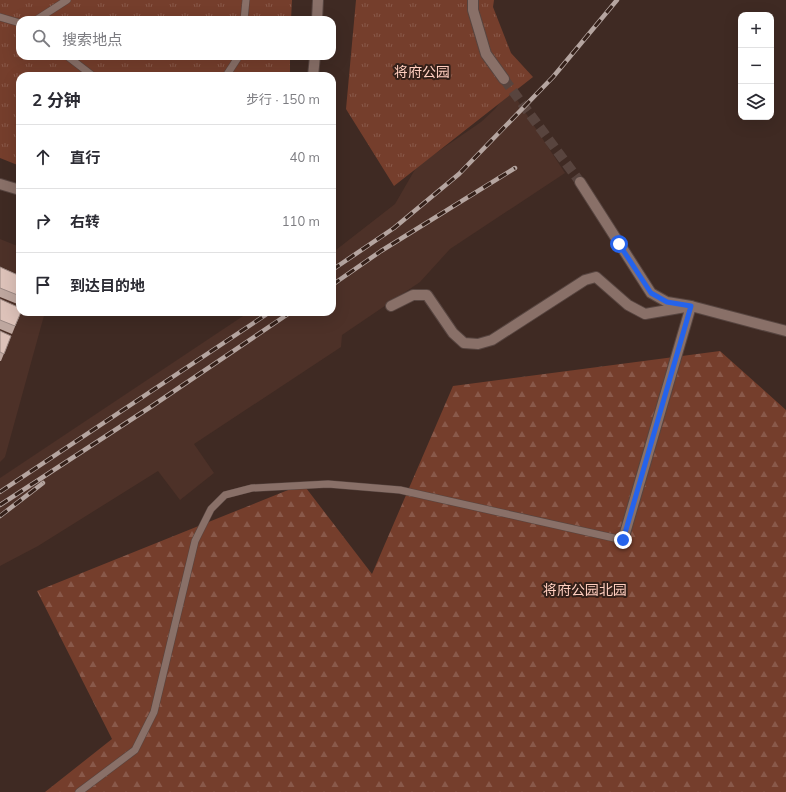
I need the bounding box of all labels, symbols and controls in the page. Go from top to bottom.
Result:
map controls [738,12,774,120]
button: + [738,12,774,48]
search box [16,16,336,60]
icon: search [30,27,52,49]
text: 搜索地点 [62,30,122,49]
button: − [738,48,774,84]
park label: 将府公园 [394,63,450,81]
button: layers [738,84,774,120]
text: 2 分钟 [32,89,81,110]
text: 步行 · 150 m [246,91,320,107]
icon: ahead [32,146,54,168]
text: 直行 [70,148,100,167]
text: 40 m [290,149,320,165]
icon: right [32,210,54,232]
text: 右转 [70,212,100,231]
text: 110 m [282,213,320,229]
route start [610,235,628,253]
icon: arrive [32,274,54,296]
text: 到达目的地 [70,276,145,295]
route end [614,531,632,549]
park label: 将府公园北园 [543,581,627,599]

